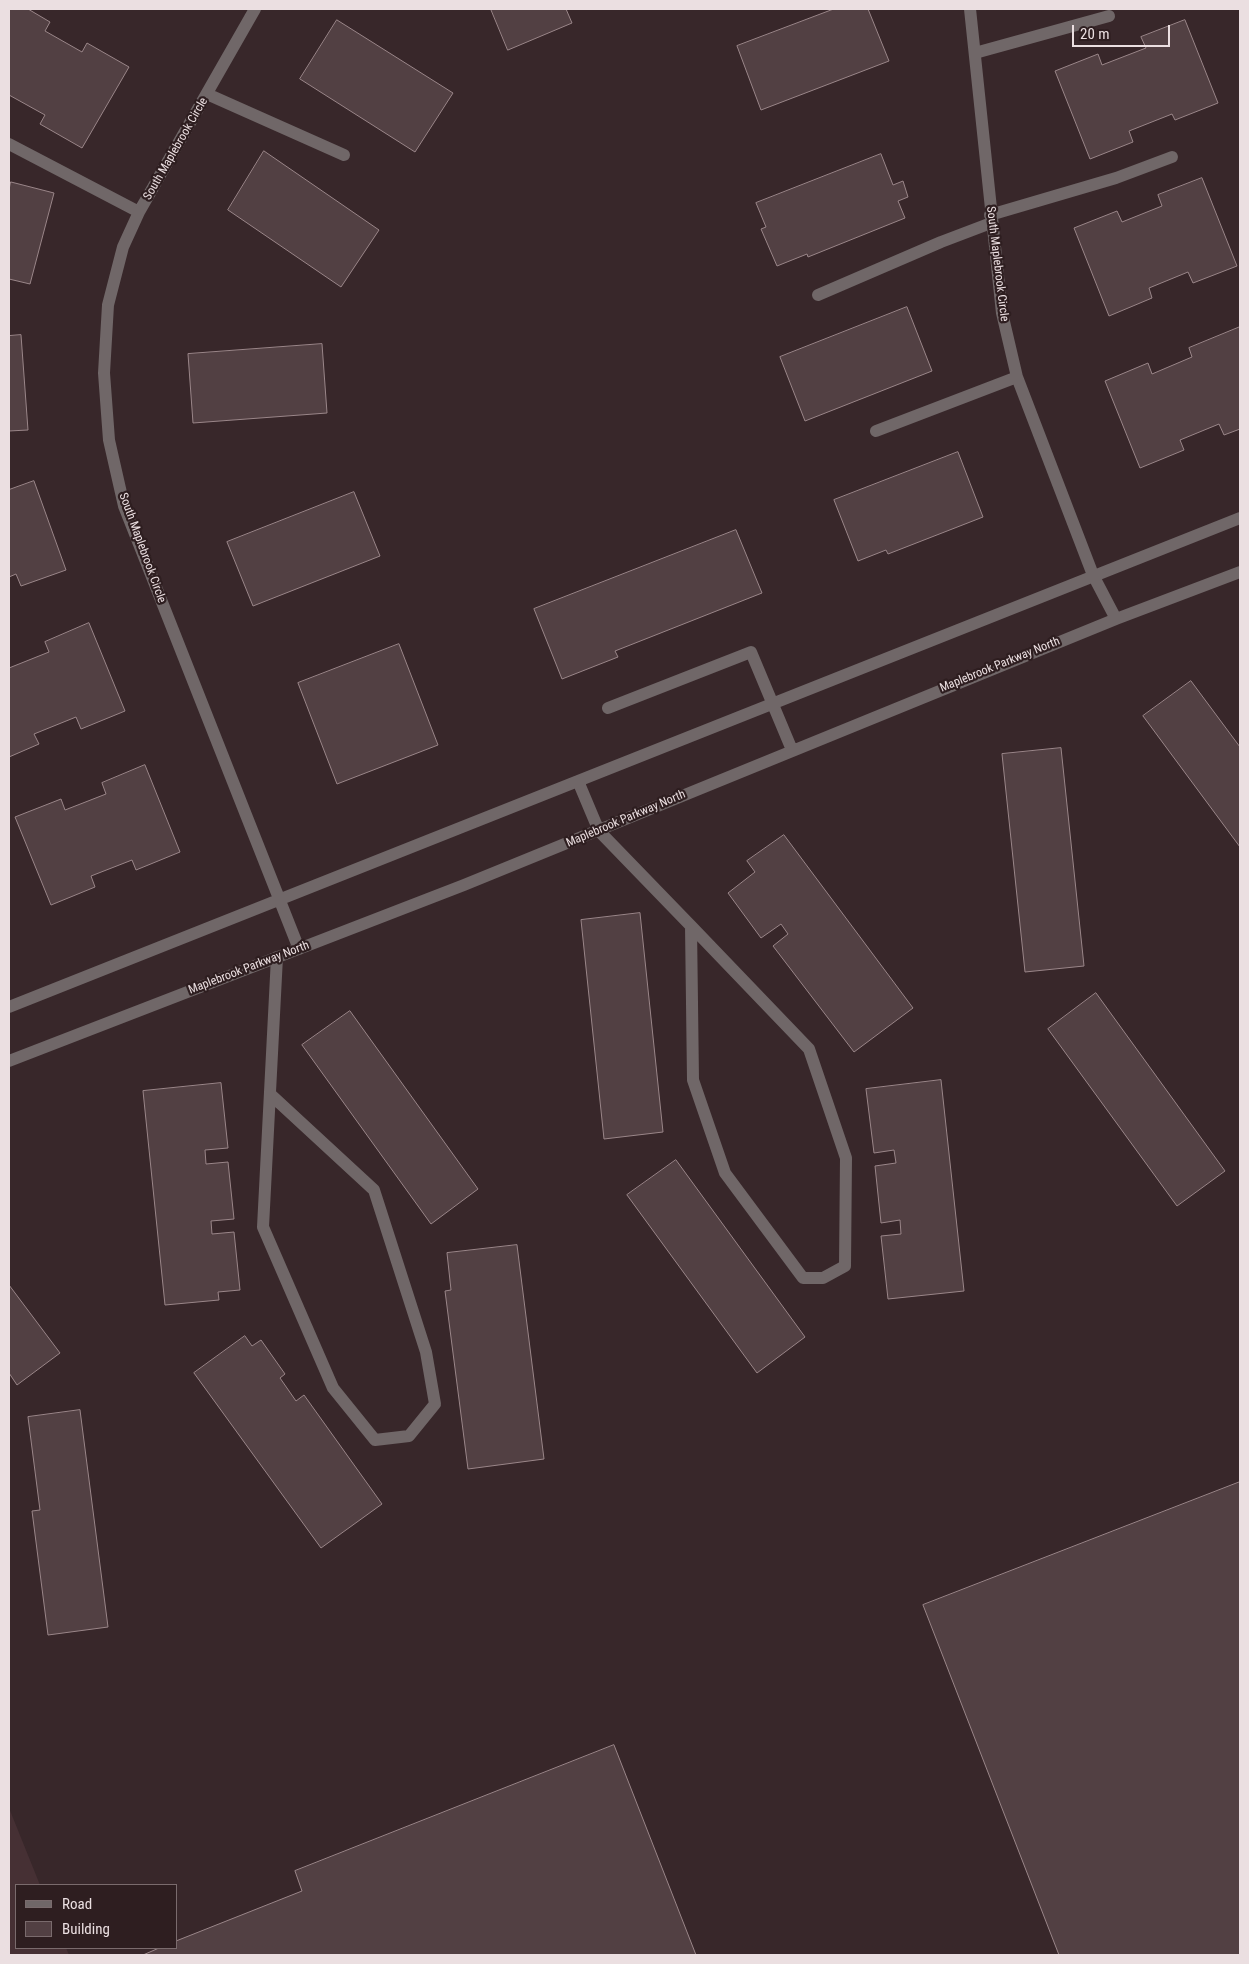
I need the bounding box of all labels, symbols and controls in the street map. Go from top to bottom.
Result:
scale bar [1074,15,1172,47]
text: 20 m [1080,25,1110,43]
street label: South Maplebrook Circle [141,95,211,203]
street label: South Maplebrook Circle [983,206,1011,322]
street label: South Maplebrook Circle [115,491,169,605]
street label: Maplebrook Parkway North [938,634,1062,696]
street label: Maplebrook Parkway North [564,787,688,851]
street label: Maplebrook Parkway North [187,938,311,998]
legend [15,1884,178,1949]
text: Road [62,1895,92,1913]
text: Building [62,1920,110,1938]

